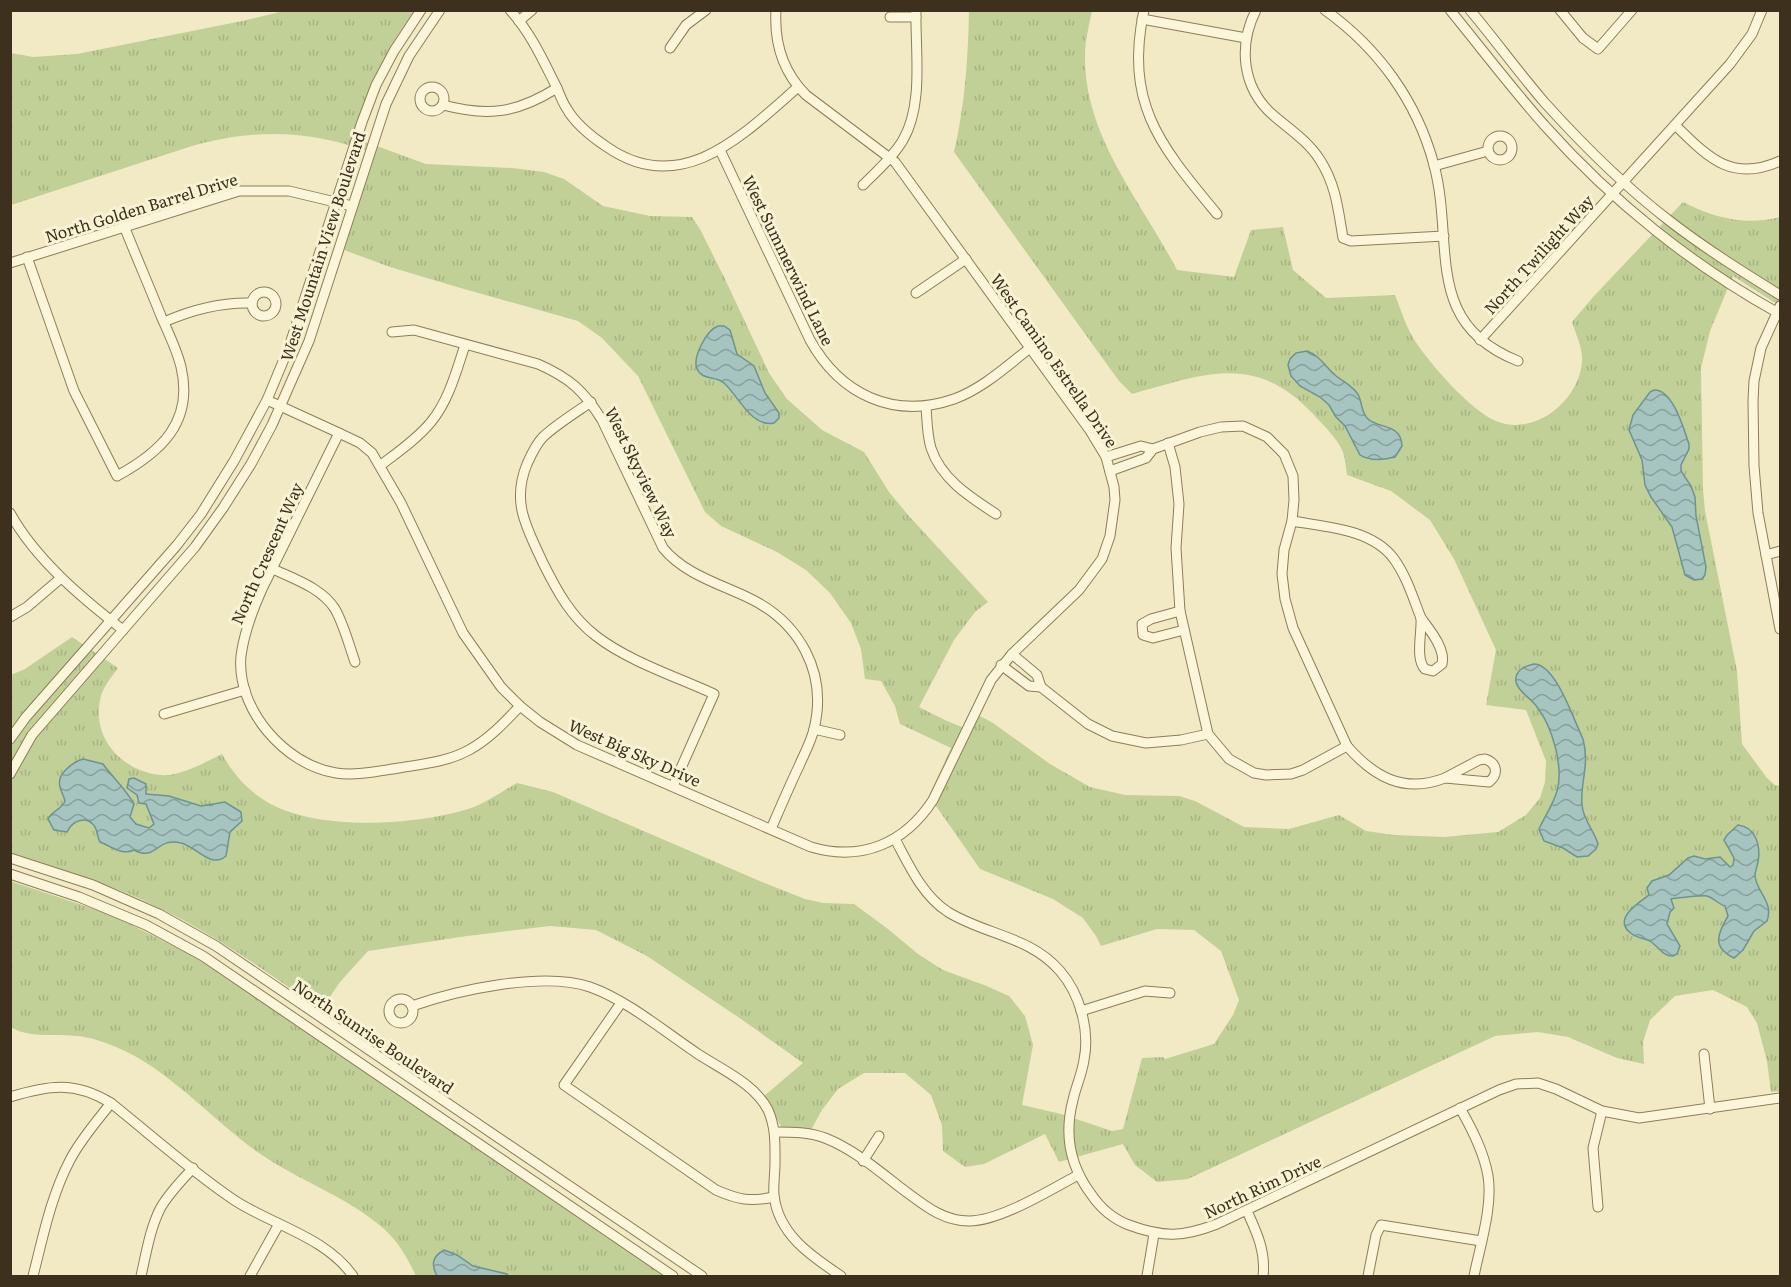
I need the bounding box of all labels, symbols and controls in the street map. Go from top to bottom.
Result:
street label: West Mountain View Boulevard [273,128,371,364]
street label: North Golden Barrel Drive [42,166,240,248]
street label: West Summerwind Lane [737,171,841,349]
street label: North Twilight Way [1478,188,1599,319]
street label: West Camino Estrella Drive [986,268,1124,452]
street label: West Skyview Way [600,402,685,542]
street label: North Crescent Way [224,477,308,628]
street label: West Big Sky Drive [565,712,705,792]
street label: North Sunrise Boulevard [289,973,459,1099]
street label: North Rim Drive [1199,1148,1325,1224]

